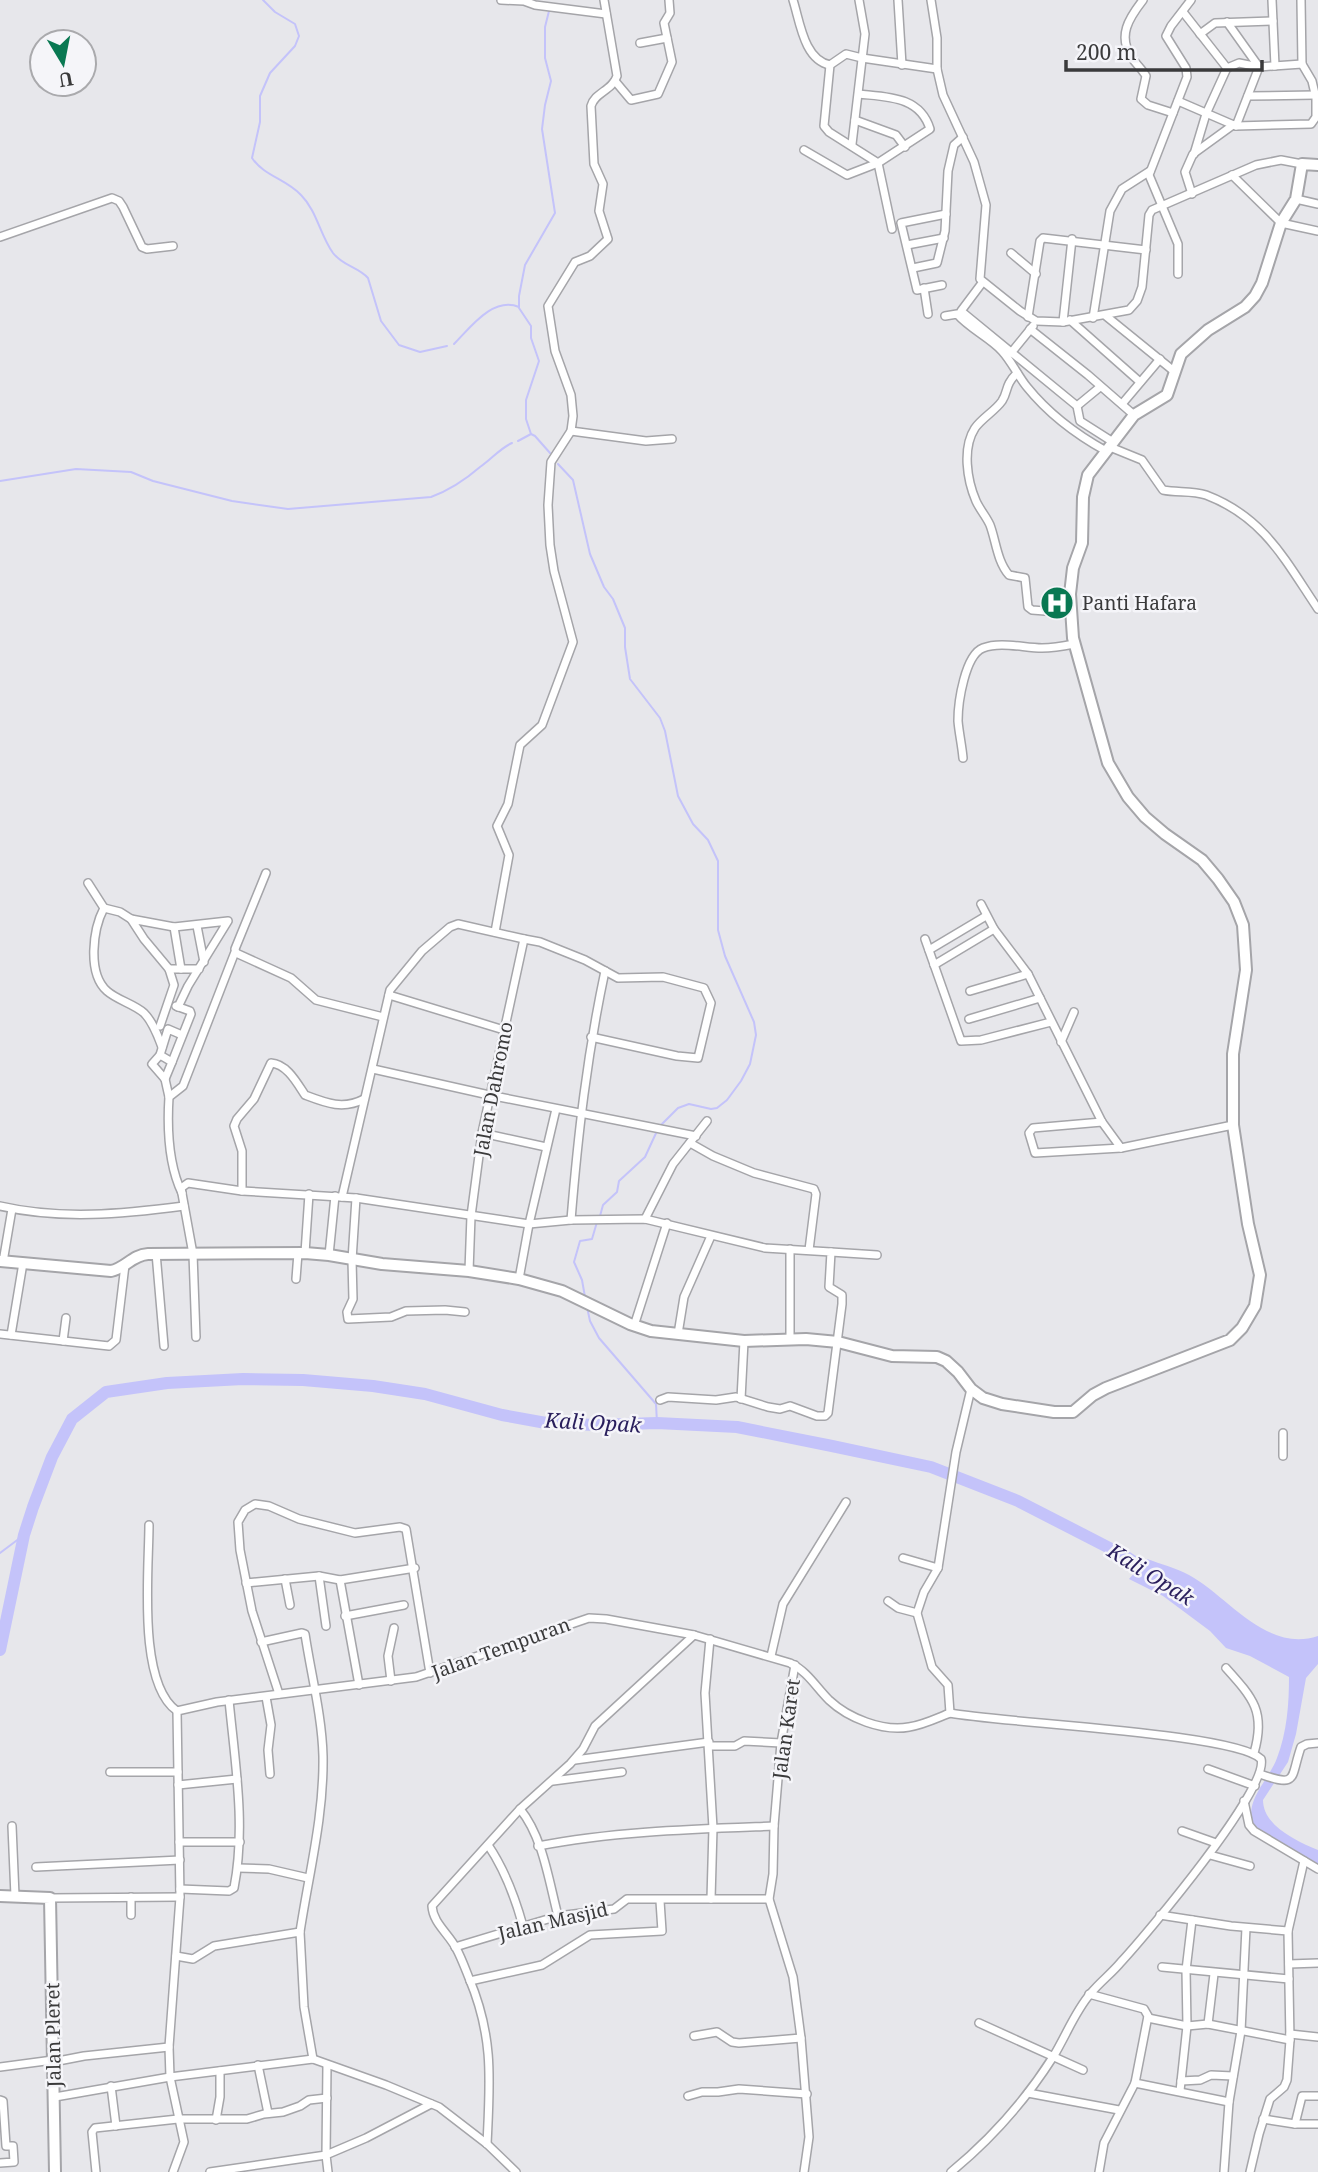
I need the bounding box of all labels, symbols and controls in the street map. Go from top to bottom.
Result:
north arrow [28,28,98,98]
scale bar [1066,28,1262,72]
text: 200 m [1076,38,1137,66]
text: U [57,66,75,94]
hospital icon: Panti Hafara [1038,584,1076,622]
place label: Panti Hafara [1082,590,1197,616]
street label: Jalan Dahromo [467,1019,519,1160]
water label: Kali Opak [543,1405,643,1439]
water label: Kali Opak [1102,1536,1200,1612]
street label: Jalan Tempuran [427,1611,574,1685]
street label: Jalan Karet [766,1677,806,1782]
street label: Jalan Masjid [495,1896,611,1946]
street label: Jalan Pleret [39,1982,67,2089]

